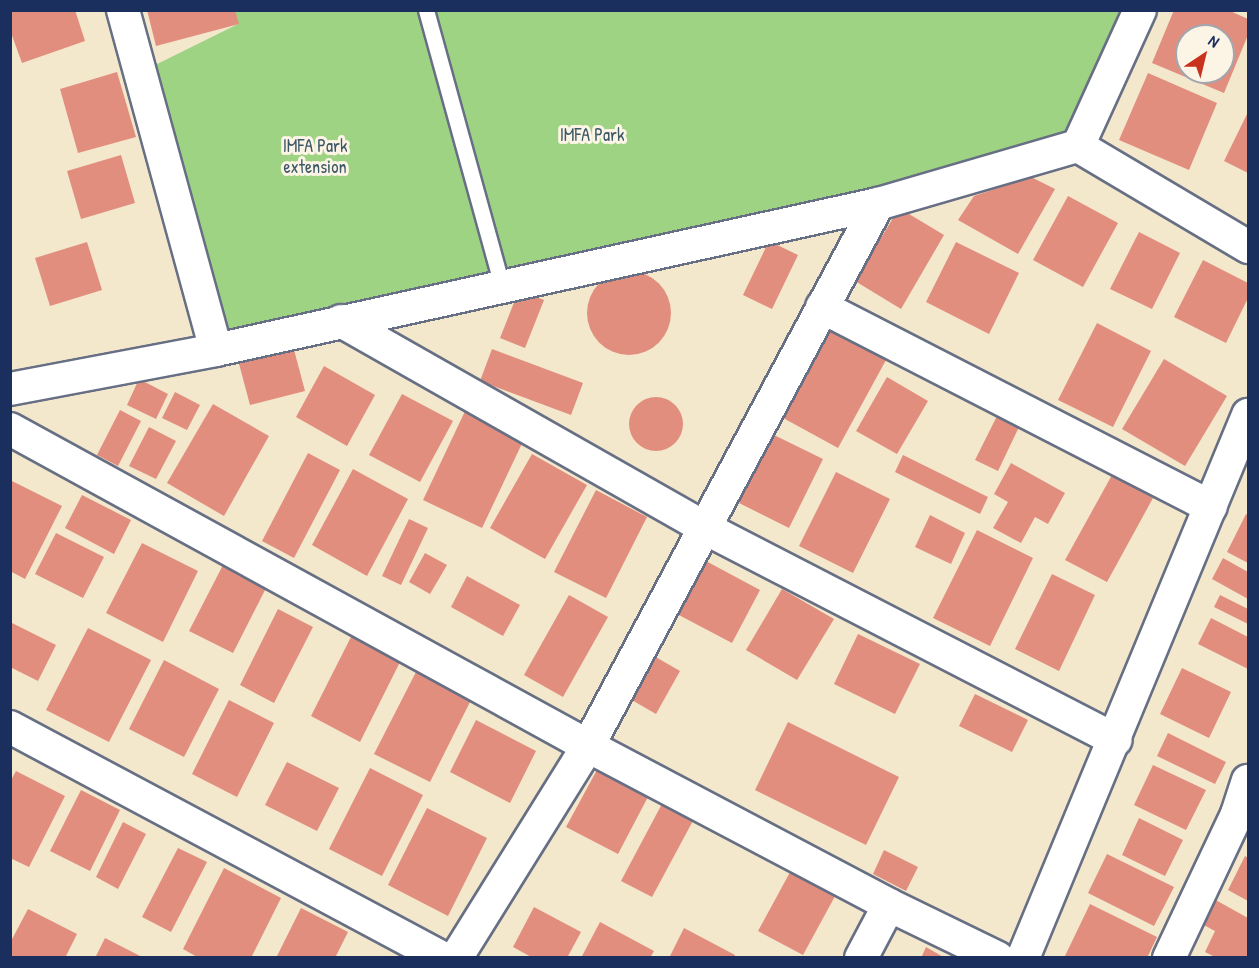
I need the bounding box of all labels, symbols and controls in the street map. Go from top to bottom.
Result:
north arrow [1175,24,1235,84]
text: N [1204,29,1224,52]
park label: IMFA Park [560,124,624,146]
park label: IMFA Park extension [283,136,347,178]

